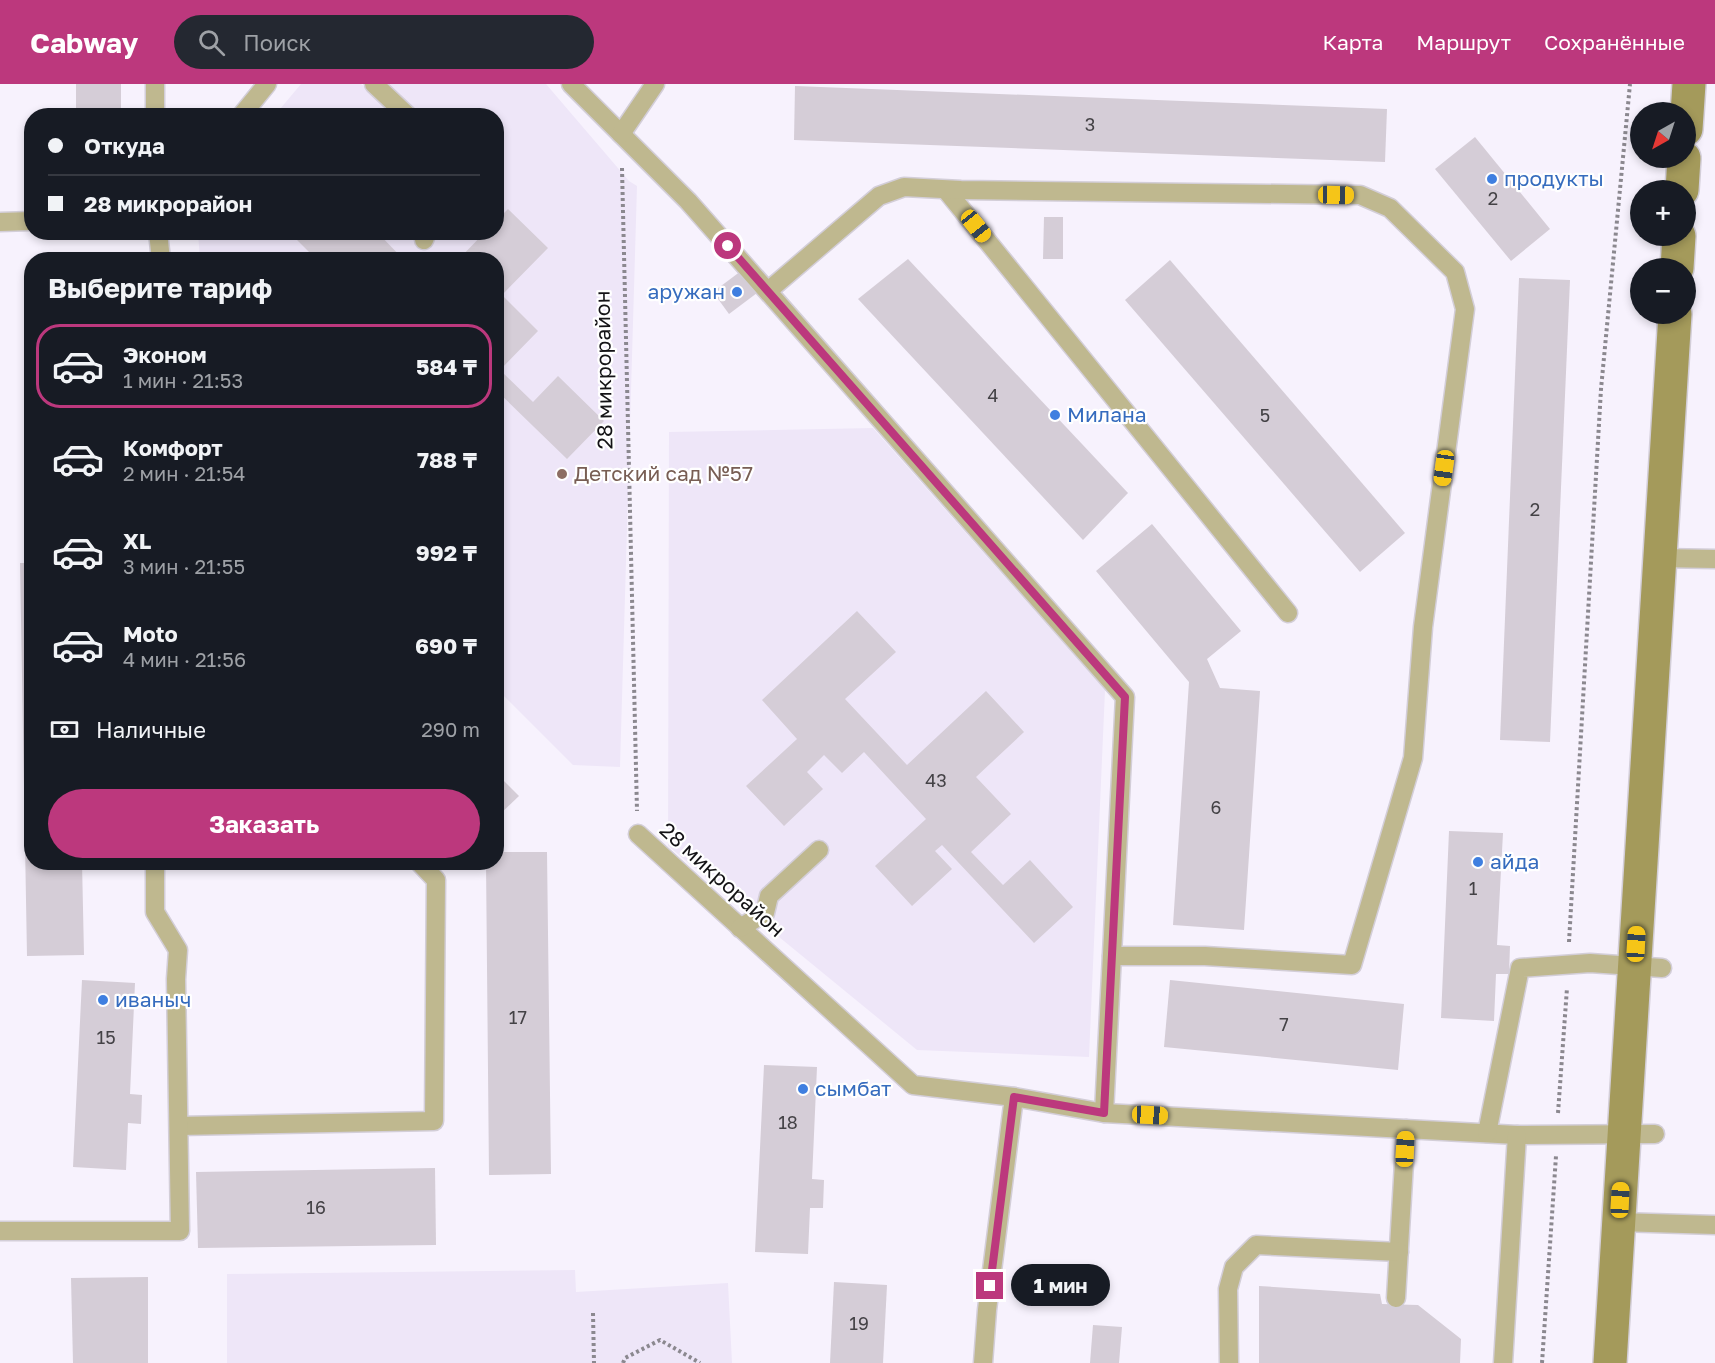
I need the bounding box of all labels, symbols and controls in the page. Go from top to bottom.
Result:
search box [174,15,594,69]
text: Cabway [30,26,138,59]
icon: search [195,26,228,59]
text: Поиск [243,29,311,56]
text: Карта [1322,29,1383,55]
text: Маршрут [1416,29,1511,55]
text: Сохранённые [1544,29,1685,55]
north arrow [1630,102,1696,168]
map controls [1630,102,1696,324]
house number: 3 [1085,113,1095,135]
text: Откуда [84,132,165,159]
place label: продукты [1504,165,1604,191]
marker: продукты [1485,172,1499,186]
button: + [1630,180,1696,246]
car [1318,186,1354,204]
house number: 2 [1488,187,1498,209]
text: 28 микрорайон [84,190,252,217]
car [958,206,994,246]
route start [714,232,741,259]
button: − [1630,258,1696,324]
text: Выберите тариф [48,272,272,304]
place label: аружан [647,278,725,304]
marker: аружан [730,285,744,299]
street label: 28 микрорайон [589,290,617,450]
icon: car [51,339,105,393]
text: Эконом [123,341,207,368]
text: 584 ₸ [416,353,477,380]
text: 1 мин · 21:53 [123,368,243,392]
house number: 4 [988,384,999,406]
place label: Милана [1067,401,1147,427]
house number: 5 [1260,404,1270,426]
marker: Милана [1048,408,1062,422]
icon: car [51,432,105,486]
text: Комфорт [123,434,223,461]
text: 788 ₸ [417,446,477,473]
car [1433,449,1455,487]
place label: Детский сад №57 [574,460,753,486]
text: 2 мин · 21:54 [123,461,246,485]
marker: Детский сад №57 [555,467,569,481]
house number: 2 [1530,498,1540,520]
icon: car [51,525,105,579]
text: XL [123,527,151,554]
text: 992 ₸ [416,539,477,566]
text: 3 мин · 21:55 [123,554,245,578]
icon: car [51,618,105,672]
text: Moto [123,620,178,647]
text: 690 ₸ [415,632,477,659]
text: 4 мин · 21:56 [123,647,246,671]
icon: cash [48,713,81,746]
text: Наличные [96,716,206,743]
text: 290 m [421,717,480,741]
house number: 43 [925,769,947,791]
button: Заказать [48,789,480,858]
house number: 6 [1211,796,1221,818]
street label: 28 микрорайон [655,816,790,942]
place label: айда [1490,848,1539,874]
marker: айда [1471,855,1485,869]
house number: 1 [1469,877,1478,899]
car [1626,926,1646,962]
place label: иваныч [115,986,191,1012]
marker: иваныч [96,993,110,1007]
house number: 17 [509,1006,527,1028]
house number: 7 [1279,1013,1289,1035]
house number: 15 [96,1026,116,1048]
place label: сымбат [815,1075,891,1101]
marker: сымбат [796,1082,810,1096]
car [1132,1105,1168,1125]
house number: 18 [778,1111,798,1133]
car [1395,1131,1415,1167]
car [1610,1182,1630,1218]
house number: 16 [306,1196,326,1218]
callout: 1 мин [1011,1265,1110,1307]
route end [976,1272,1003,1299]
text: 1 мин [1033,1273,1088,1297]
house number: 19 [849,1312,869,1334]

